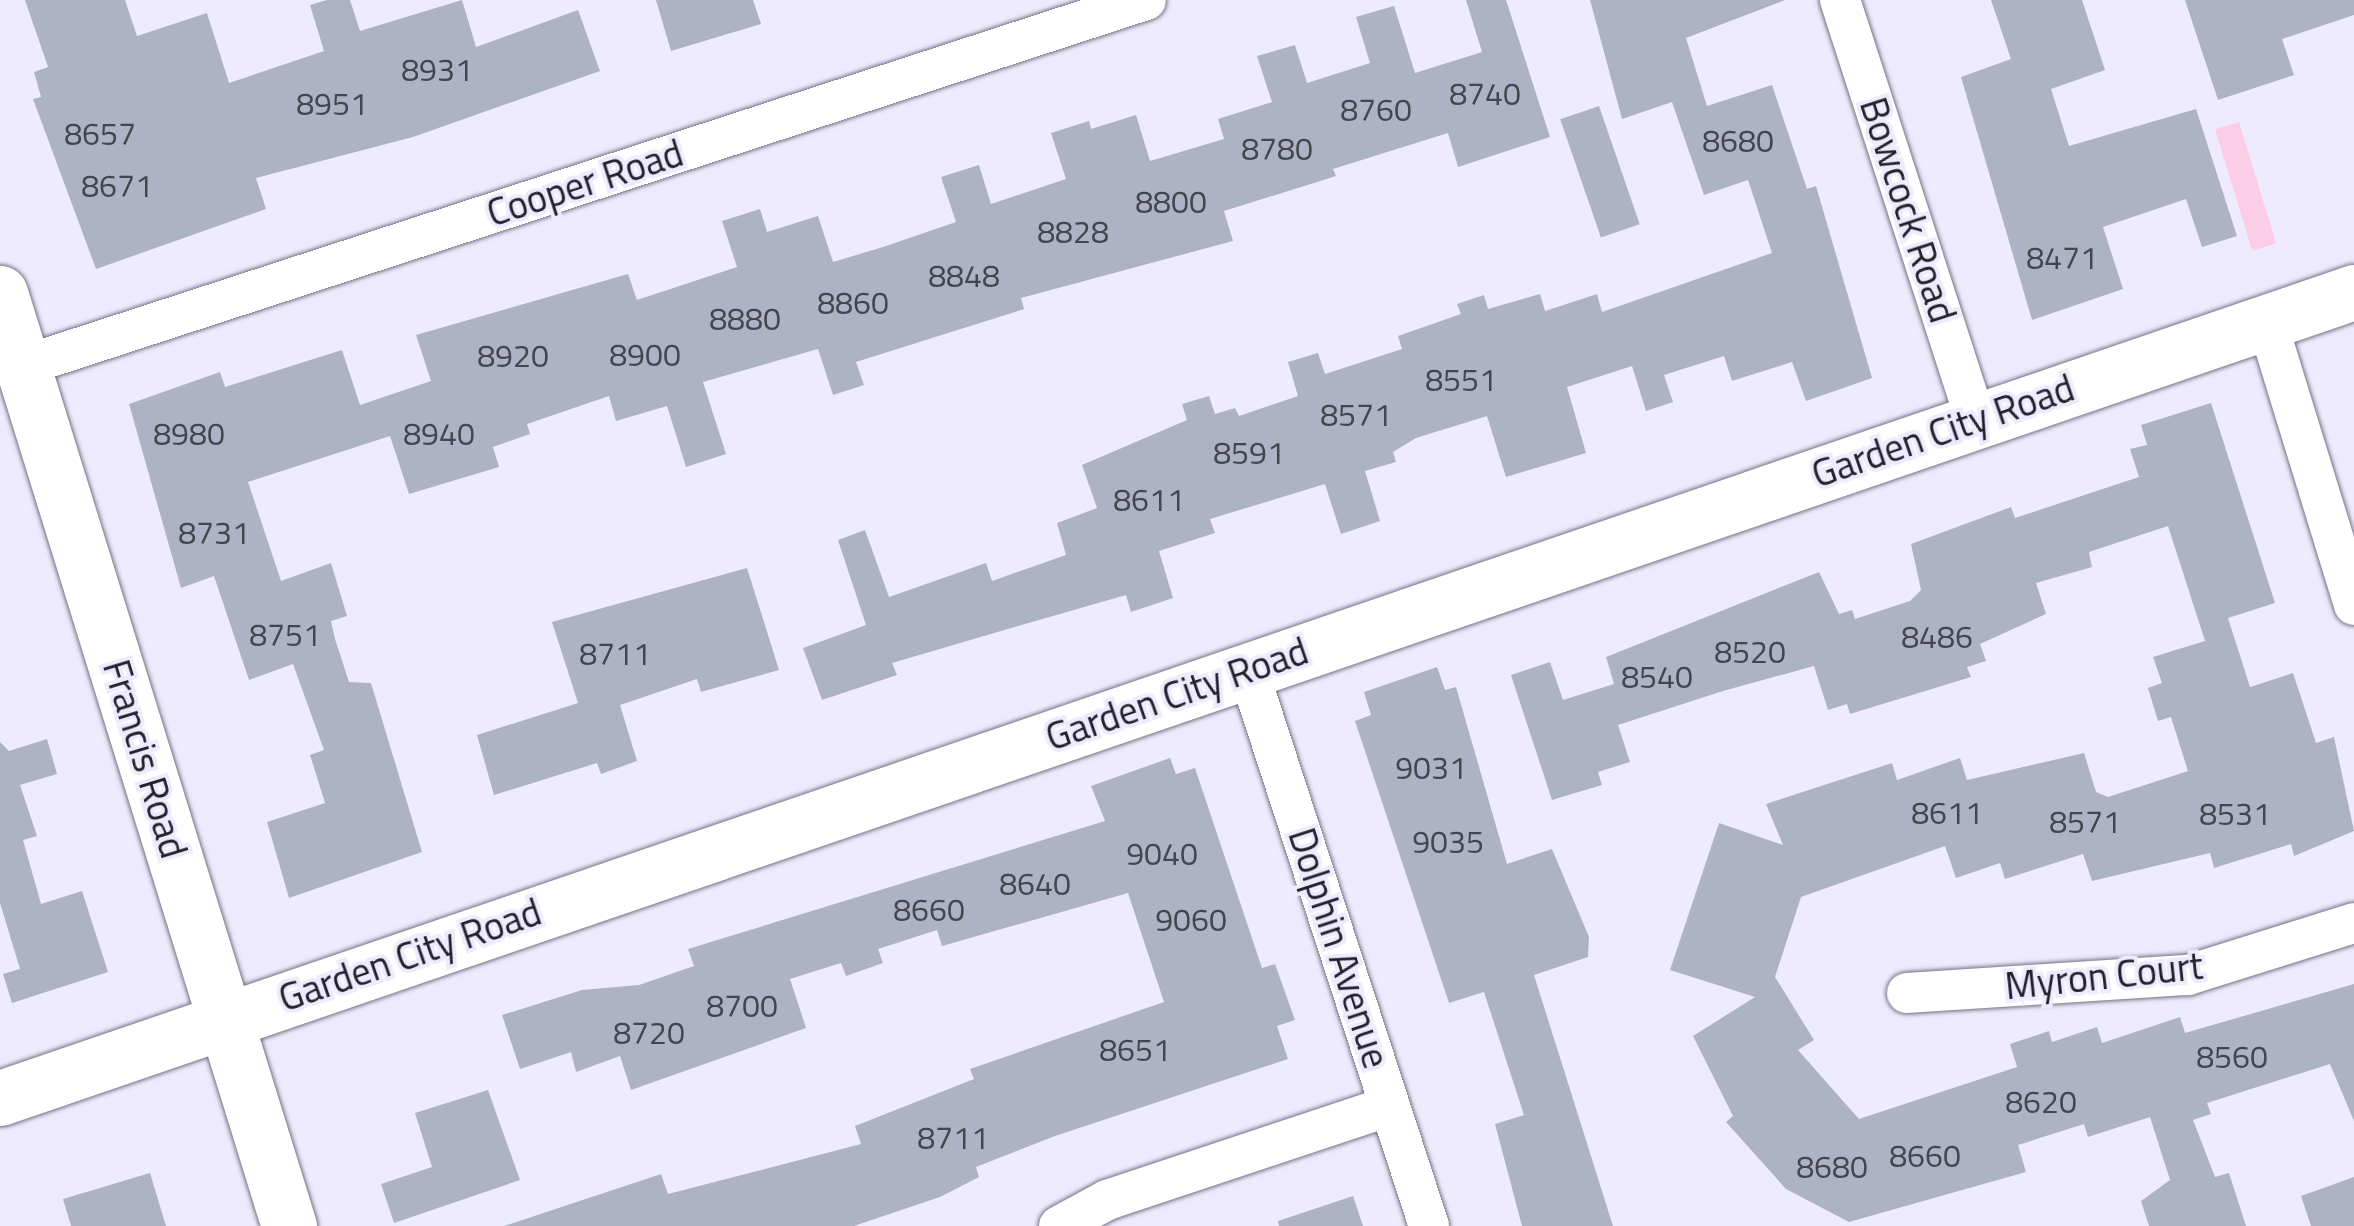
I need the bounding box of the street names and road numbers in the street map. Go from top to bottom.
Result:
street label: Bowcock Road [1850,92,1966,328]
street label: Cooper Road [481,130,689,236]
street label: Garden City Road [1806,365,2080,497]
street label: Garden City Road [1040,628,1314,760]
street label: Francis Road [93,654,197,864]
street label: Dolphin Avenue [1279,822,1399,1074]
street label: Garden City Road [273,889,547,1021]
street label: Myron Court [2003,943,2205,1009]

